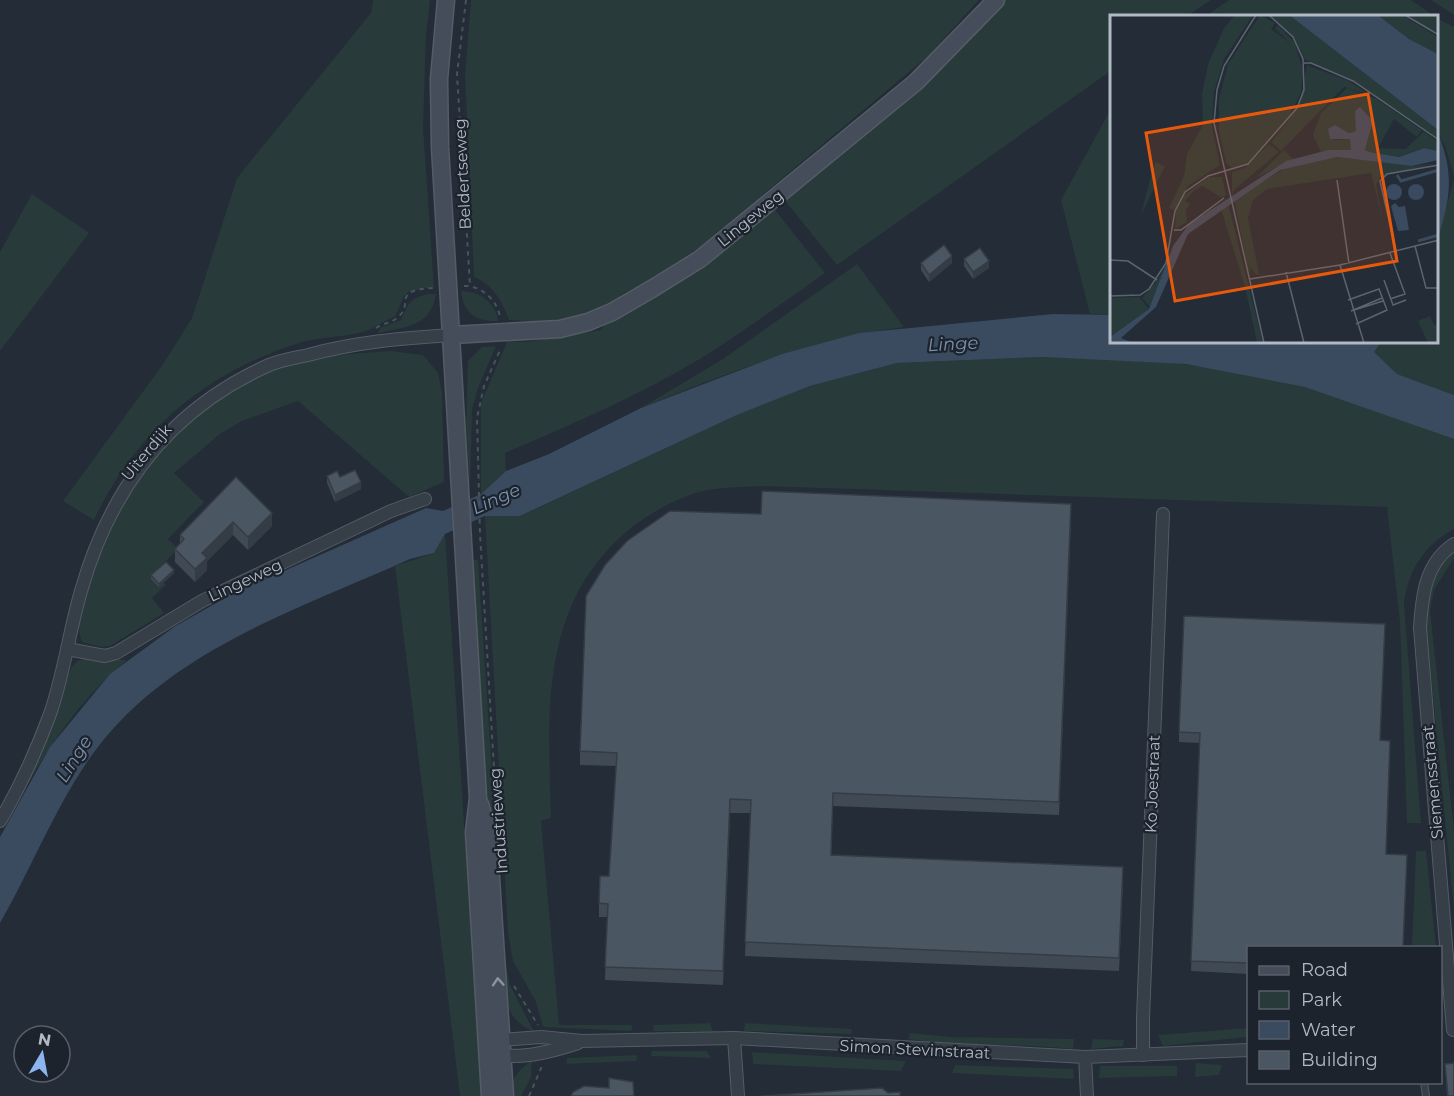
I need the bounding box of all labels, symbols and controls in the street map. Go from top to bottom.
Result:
inset map [1110,15,1439,344]
street label: Beldertseweg [450,118,475,230]
street label: Lingeweg [713,186,787,251]
water label: Linge [927,332,979,356]
street label: Uiterdijk [117,420,176,484]
water label: Linge [468,479,524,519]
street label: Lingeweg [205,555,285,606]
street label: Siemensstraat [1418,724,1447,840]
water label: Linge [51,732,97,786]
street label: Ko Joestraat [1141,734,1164,834]
street label: Industrieweg [485,767,512,875]
legend [1247,946,1442,1084]
text: Road [1301,959,1348,981]
one-way arrow [491,977,504,986]
text: Park [1301,989,1342,1011]
text: Water [1301,1019,1356,1041]
north arrow [12,1024,72,1084]
text: N [36,1029,53,1050]
street label: Simon Stevinstraat [839,1036,991,1063]
text: Building [1301,1049,1378,1071]

